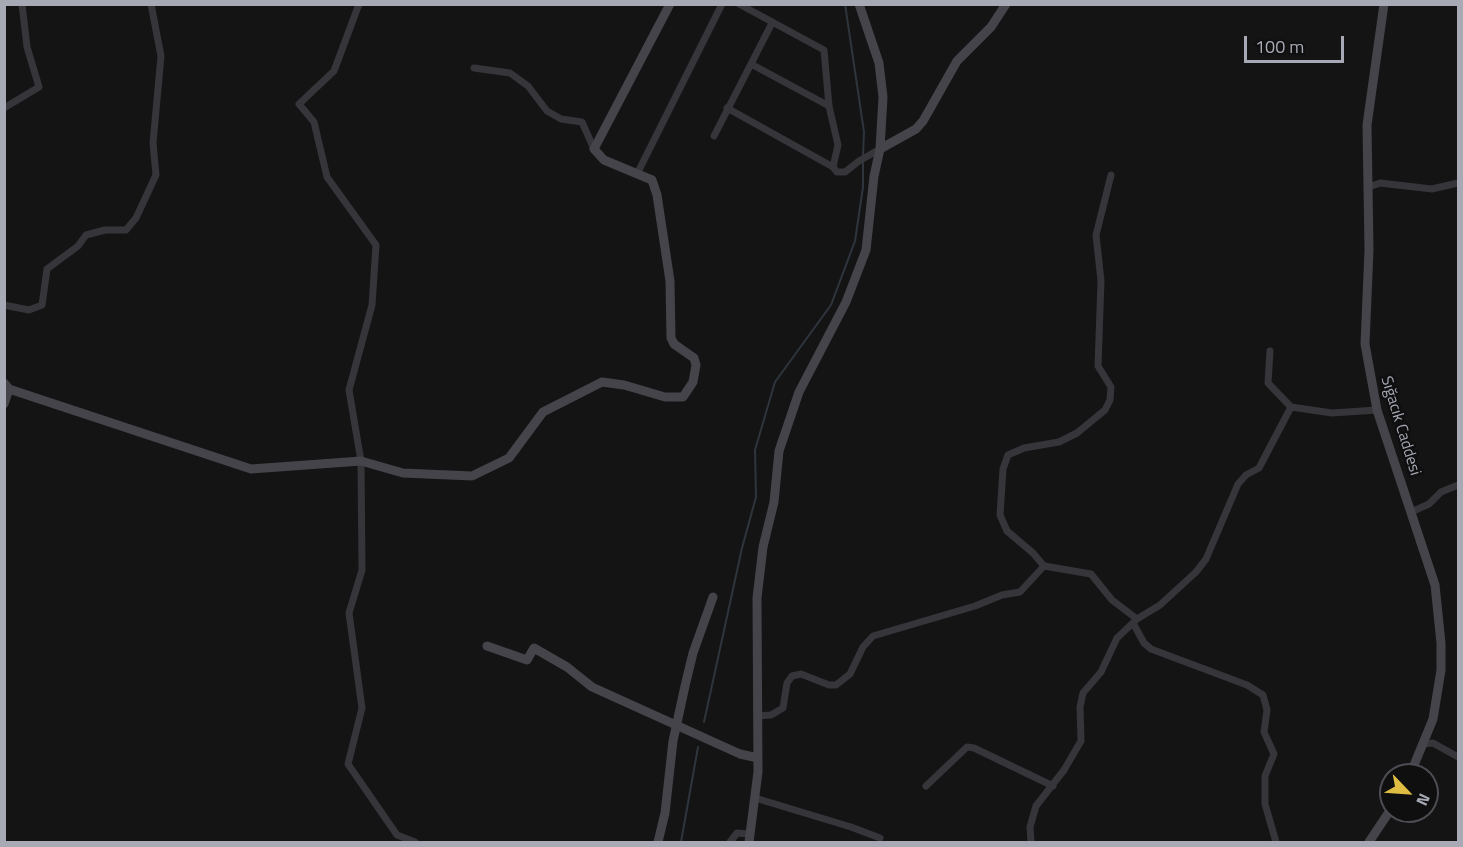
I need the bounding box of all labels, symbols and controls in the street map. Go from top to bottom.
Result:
scale bar [1247,24,1348,62]
text: 100 m [1255,33,1304,60]
street label: Sığacık Caddesi [1376,374,1424,478]
north arrow [1379,763,1439,823]
text: N [1410,790,1437,810]

